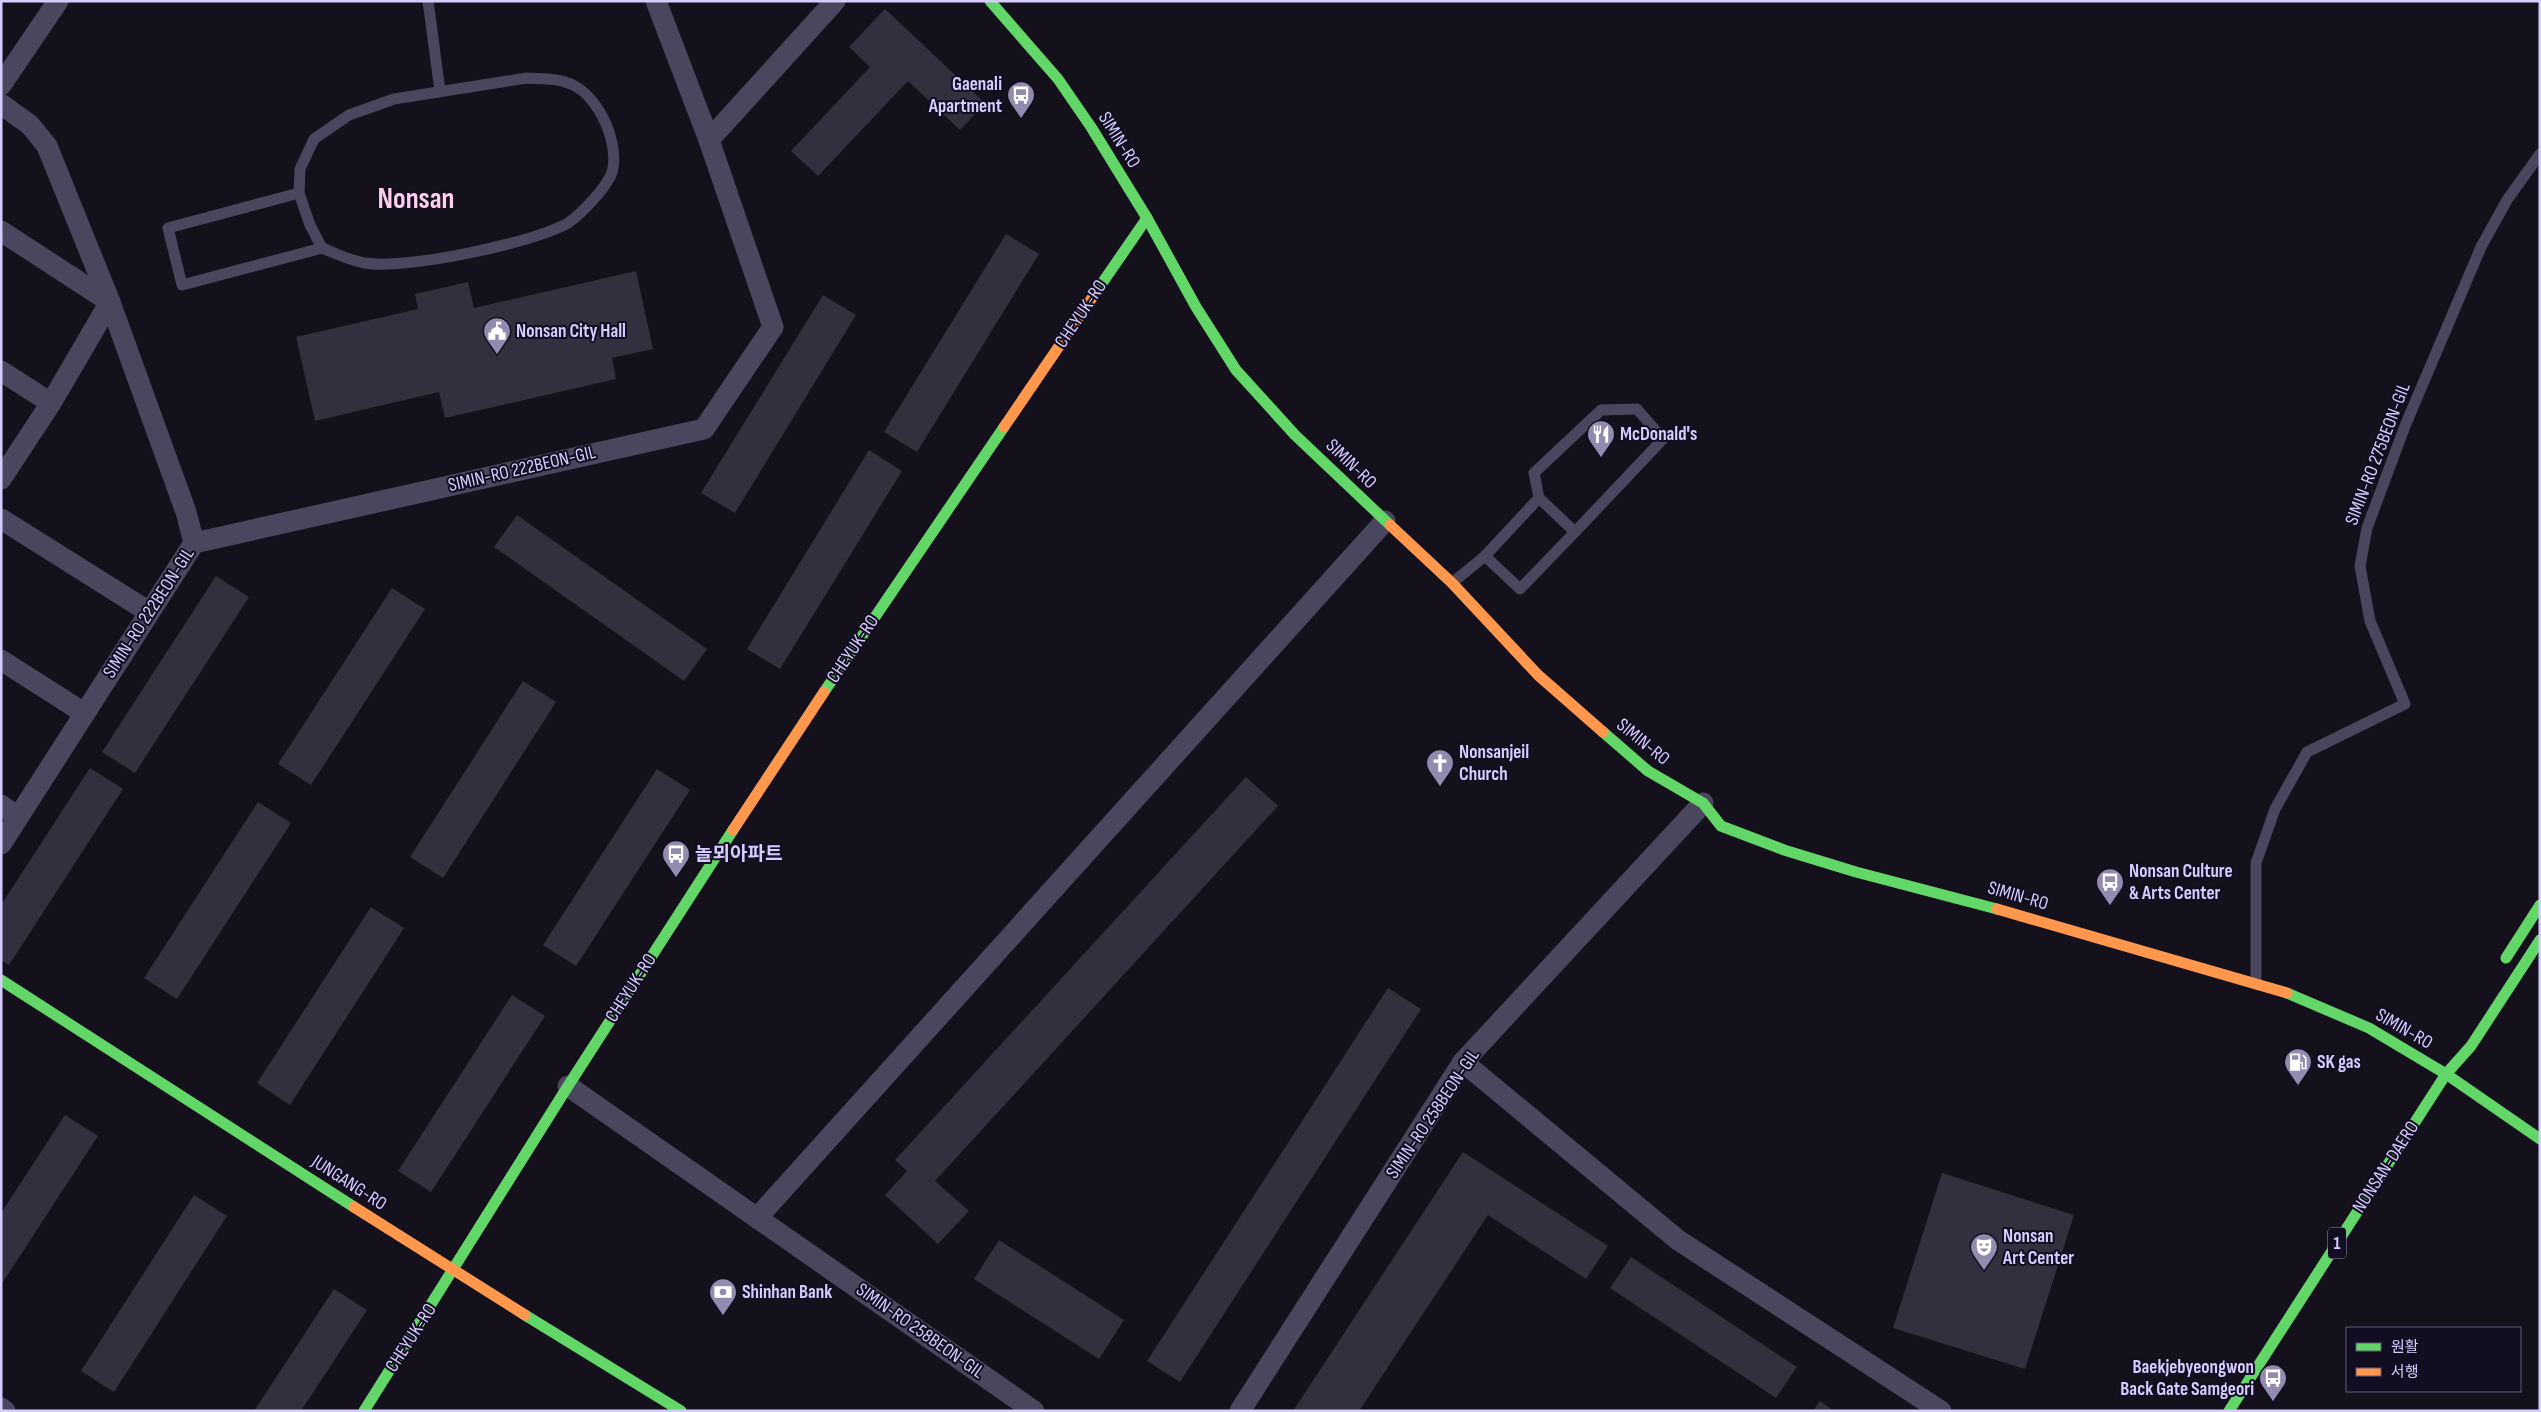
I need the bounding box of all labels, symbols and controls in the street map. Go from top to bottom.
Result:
place label: Gaenali Apartment [928,73,1002,118]
bus stop icon: Gaenali Apartment [1006,80,1036,119]
street label: SIMIN-RO [1093,108,1145,172]
district label: Nonsan [378,182,454,217]
street label: CHEYUK-RO [1050,276,1112,352]
public building icon: Nonsan City Hall [482,316,512,355]
place label: Nonsan City Hall [516,320,626,343]
street label: SIMIN-RO 275BEON-GIL [2340,380,2416,528]
restaurant icon: McDonald's [1586,419,1616,458]
place label: McDonald's [1620,423,1697,446]
street label: SIMIN-RO [1321,434,1381,494]
street label: SIMIN-RO 222BEON-GIL [446,441,598,497]
street label: SIMIN-RO 222BEON-GIL [98,543,200,683]
street label: CHEYUK-RO [822,611,884,687]
street label: SIMIN-RO [1612,714,1674,770]
place label: Nonsanjeil Church [1459,741,1529,786]
church icon: Nonsanjeil Church [1425,748,1455,787]
bus stop icon: 놀뫼아파트 [661,839,691,878]
place label: 놀뫼아파트 [695,843,782,866]
place label: Nonsan Culture & Arts Center [2129,860,2233,905]
bus stop icon: Nonsan Culture & Arts Center [2095,867,2125,906]
street label: SIMIN-RO [1985,876,2051,916]
street label: CHEYUK-RO [600,949,662,1027]
street label: SIMIN-RO [2371,1004,2437,1054]
street label: SIMIN-RO 258BEON-GIL [1381,1045,1485,1183]
fuel station icon: SK gas [2283,1047,2313,1086]
place label: SK gas [2317,1051,2361,1074]
street label: NONSAN-DAERO [2348,1117,2424,1217]
street label: JUNGANG-RO [306,1150,391,1216]
place label: Nonsan Art Center [2002,1225,2074,1270]
road number: 1 [2328,1228,2346,1258]
theatre icon: Nonsan Art Center [1969,1232,1999,1271]
bank icon: Shinhan Bank [708,1277,738,1316]
street label: SIMIN-RO 258BEON-GIL [852,1278,988,1384]
place label: Shinhan Bank [742,1281,832,1304]
street label: CHEYUK-RO [380,1299,442,1377]
legend [2346,1327,2521,1392]
text: 원활 [2391,1338,2419,1357]
place label: Baekjebyeongwon Back Gate Samgeori [2120,1356,2254,1401]
bus stop icon: Baekjebyeongwon Back Gate Samgeori [2258,1363,2288,1402]
text: 서행 [2391,1363,2419,1382]

